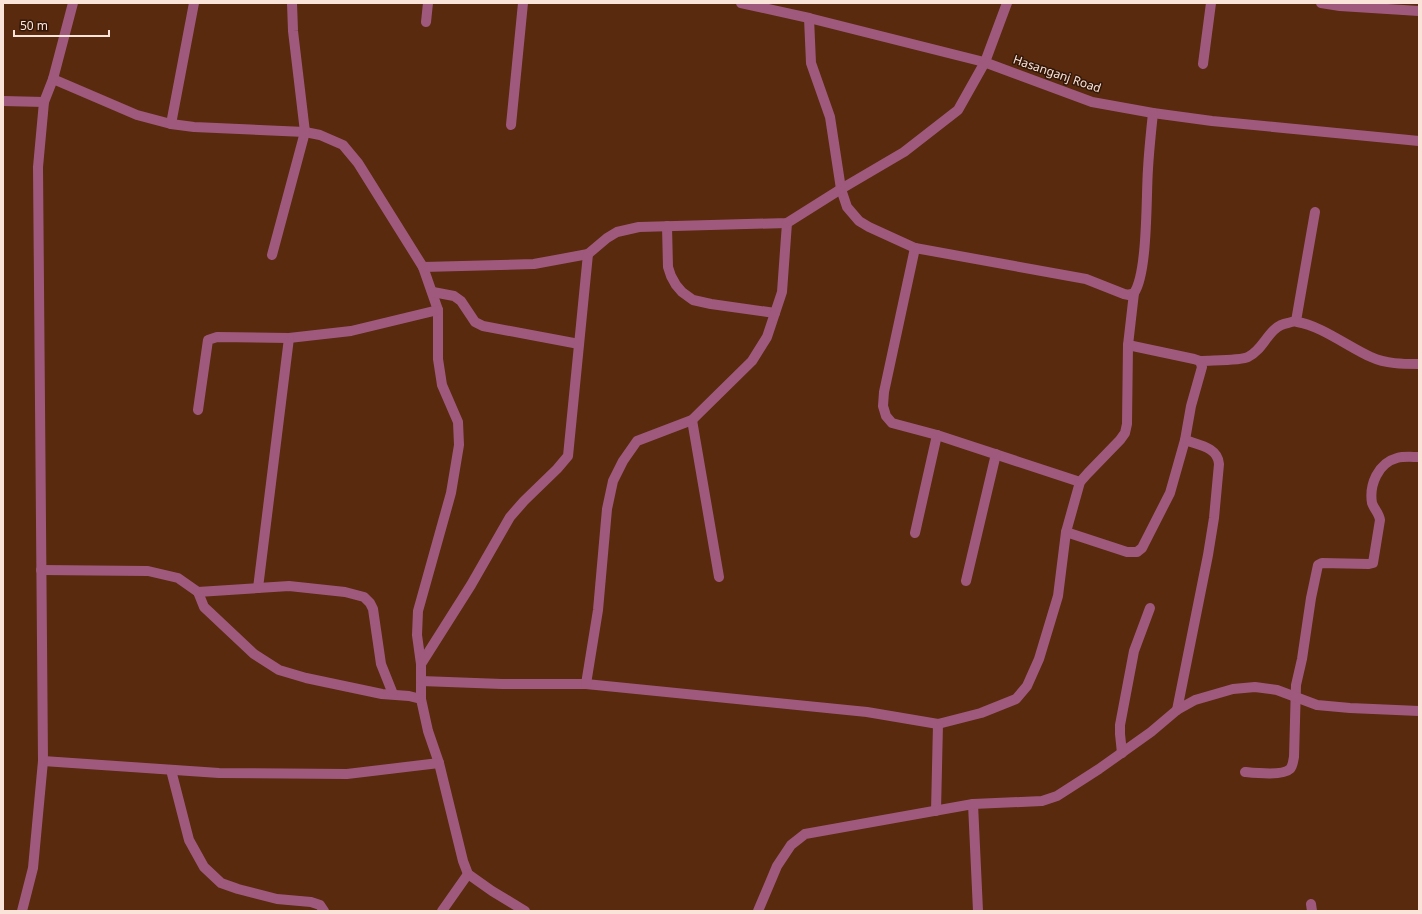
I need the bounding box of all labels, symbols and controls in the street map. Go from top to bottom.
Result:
scale bar [14,12,109,38]
text: 50 m [20,17,48,34]
street label: Hasanganj Road [1011,50,1103,97]

